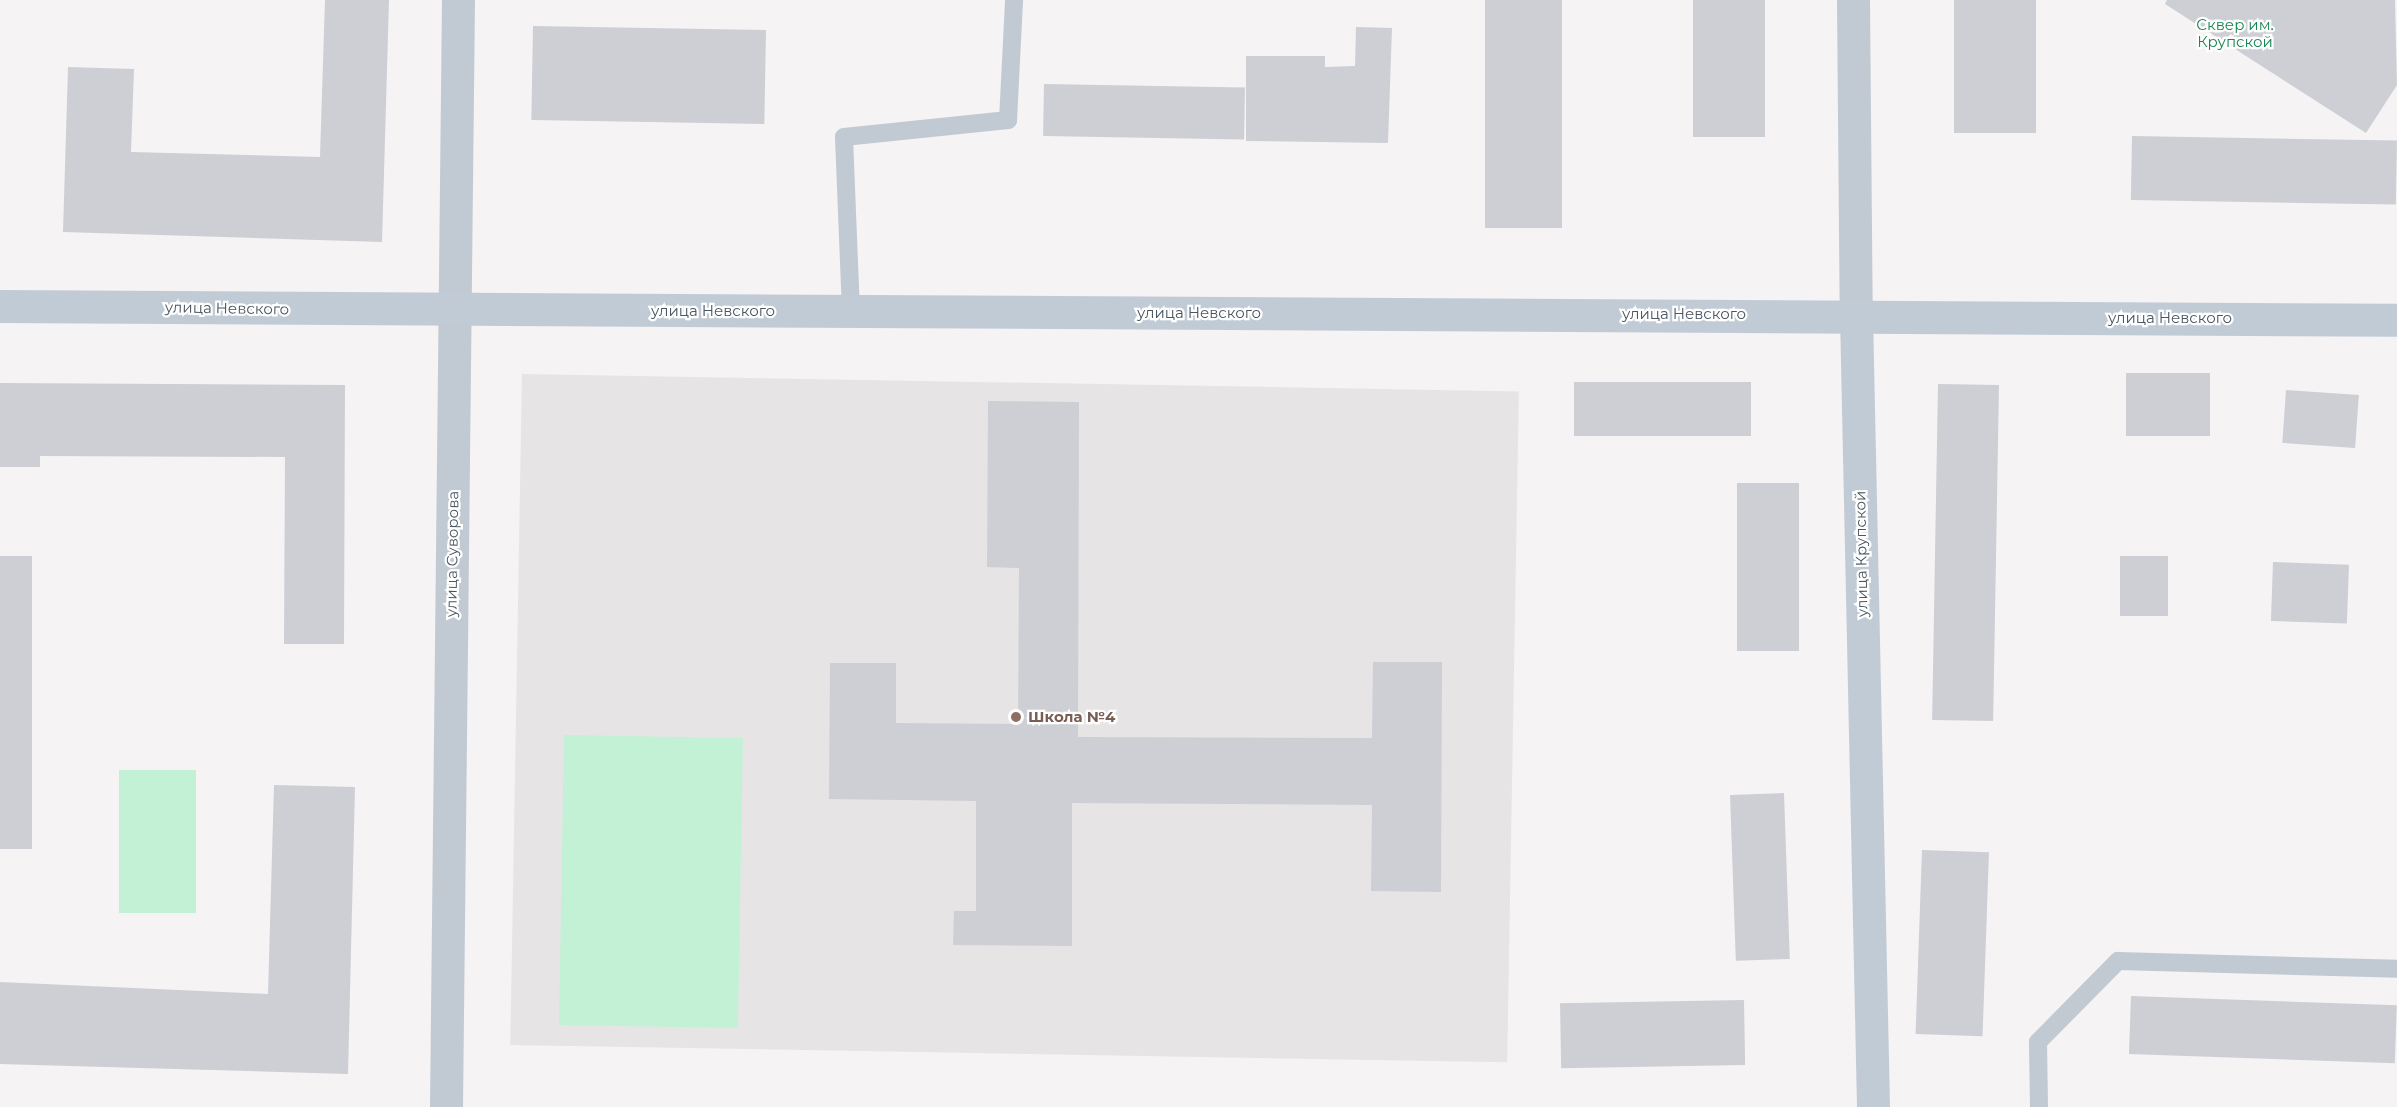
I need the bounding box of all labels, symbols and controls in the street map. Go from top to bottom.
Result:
park label: Сквер им. Крупской [2196,15,2274,50]
street label: улица Невского [165,298,289,318]
street label: улица Невского [651,302,775,320]
street label: улица Невского [1137,304,1261,322]
street label: улица Невского [1622,305,1746,323]
street label: улица Невского [2108,309,2232,327]
street label: улица Суворова [442,491,462,617]
street label: улица Крупской [1851,491,1871,617]
place label: Школа №4 [1028,708,1115,726]
marker: Школа №4 [1009,710,1023,724]

